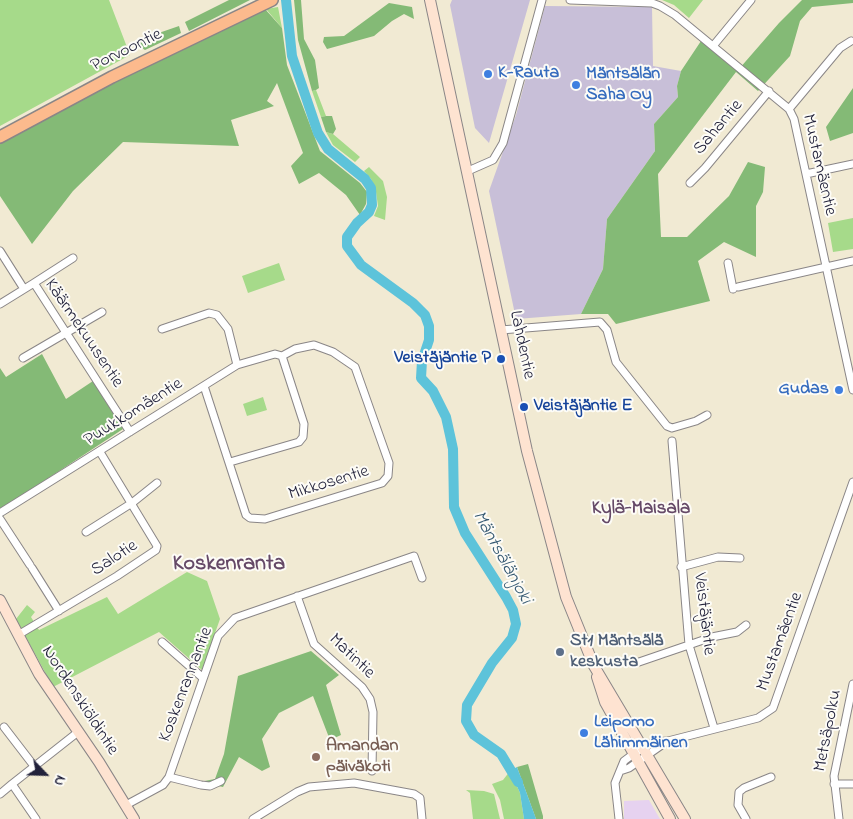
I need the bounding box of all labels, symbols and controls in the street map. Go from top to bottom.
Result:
street label: Porvoontie [88,25,166,77]
place label: K-Rauta [498,63,559,85]
place label: Mäntsälän Saha Oy [586,64,660,106]
marker: K-Rauta [482,68,494,80]
marker: Mäntsälän Saha Oy [570,79,582,91]
street label: Sahantie [690,96,748,160]
street label: Mustamäentie [796,112,840,218]
street label: Käärmekuusentie [39,276,127,392]
street label: Lahdentie [503,309,539,381]
place label: Veistäjäntie P [394,348,491,370]
marker: Veistäjäntie P [495,353,507,365]
street label: Puukkomäentie [81,374,187,452]
place label: Gudas [778,379,829,401]
marker: Gudas [833,384,845,396]
place label: Veistäjäntie E [534,396,632,418]
marker: Veistäjäntie E [518,401,530,413]
street label: Mikkosentie [286,462,372,506]
district label: Kylä-Maisala [592,499,690,521]
water label: Mäntsälänjoki [466,507,536,609]
street label: Salotie [88,536,142,582]
district label: Koskenranta [173,552,285,578]
street label: Veistäjäntie [687,571,719,657]
street label: Mustamäentie [753,590,809,694]
street label: Koskenrannantie [155,625,219,745]
street label: Matintie [323,630,379,684]
place label: St1 Mäntsälä keskusta [570,631,663,674]
street label: Nordenskiöldintie [36,642,122,760]
marker: St1 Mäntsälä keskusta [554,646,566,658]
street label: Metsäpolku [810,688,848,774]
place label: Leipomo Lähimmäinen [594,712,688,754]
marker: Leipomo Lähimmäinen [578,727,590,739]
place label: Amandan päiväkoti [326,736,398,779]
north arrow [20,749,70,799]
marker: Amandan päiväkoti [310,751,322,763]
text: N [48,772,71,789]

